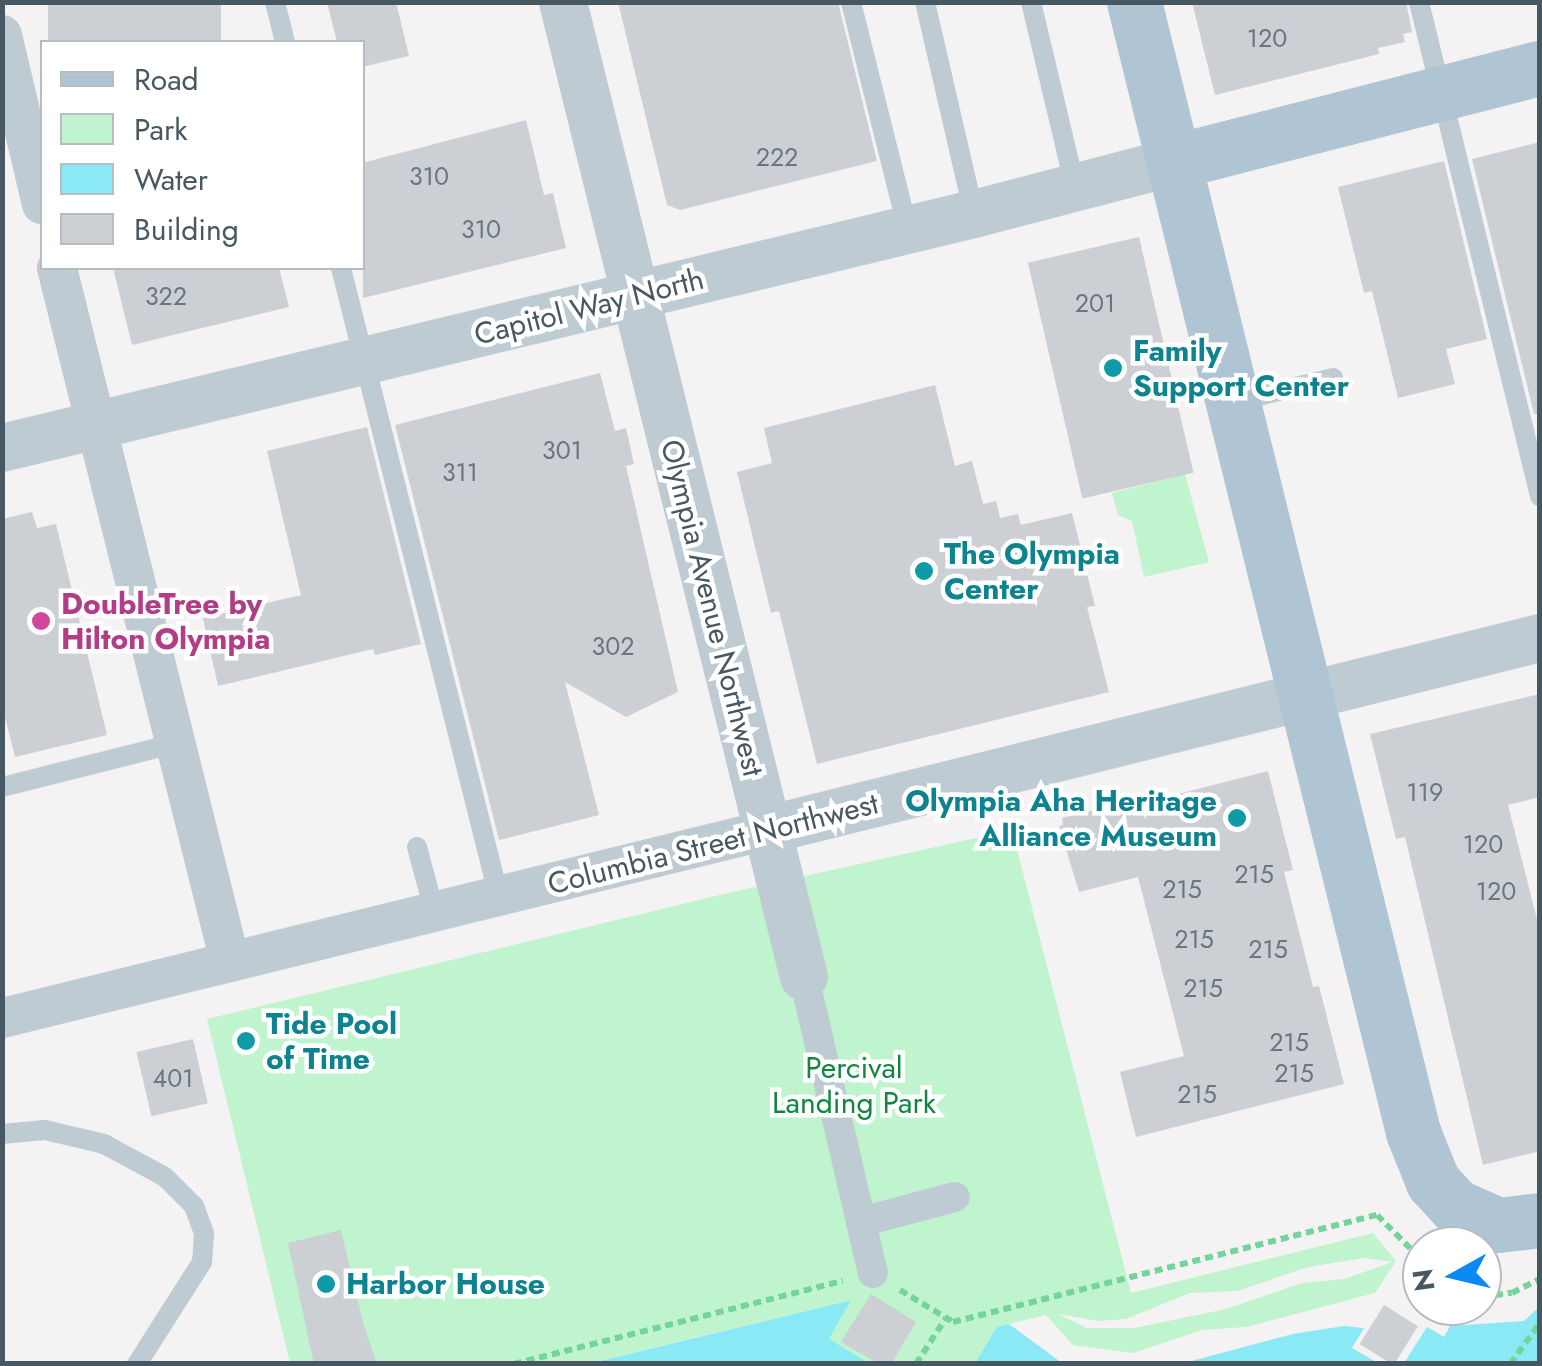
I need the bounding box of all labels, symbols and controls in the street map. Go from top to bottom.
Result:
house number: 120 [1247,23,1287,53]
legend [40,40,365,270]
text: Road [134,58,199,101]
text: Park [134,108,187,151]
house number: 222 [756,142,798,172]
text: Water [134,158,208,201]
house number: 310 [409,161,449,191]
text: Building [134,208,239,251]
house number: 310 [461,214,501,244]
street label: Capitol Way North [470,261,708,353]
house number: 322 [145,281,187,311]
house number: 201 [1075,288,1115,318]
place label: Family Support Center [1133,333,1349,404]
marker: Family Support Center [1102,357,1124,379]
house number: 301 [542,435,582,465]
street label: Olympia Avenue Northwest [653,436,771,780]
house number: 311 [442,457,478,487]
place label: The Olympia Center [944,536,1120,606]
marker: The Olympia Center [913,560,935,582]
place label: DoubleTree by Hilton Olympia [61,586,270,656]
marker: DoubleTree by Hilton Olympia [30,610,52,632]
house number: 302 [592,631,634,661]
house number: 119 [1407,777,1443,807]
place label: Olympia Aha Heritage Alliance Museum [905,783,1217,854]
street label: Columbia Street Northwest [544,785,882,903]
marker: Olympia Aha Heritage Alliance Museum [1226,807,1248,829]
house number: 120 [1463,829,1503,859]
house number: 215 [1234,859,1274,889]
house number: 215 [1162,874,1202,904]
house number: 120 [1476,876,1516,906]
house number: 215 [1174,924,1214,954]
house number: 215 [1248,934,1288,964]
house number: 215 [1183,973,1223,1003]
place label: Tide Pool of Time [266,1006,397,1076]
house number: 215 [1269,1027,1309,1057]
marker: Tide Pool of Time [235,1030,257,1052]
park label: Percival Landing Park [772,1050,936,1120]
house number: 215 [1274,1058,1314,1088]
house number: 401 [153,1063,193,1093]
house number: 215 [1177,1079,1217,1109]
north arrow [1402,1226,1502,1326]
place label: Harbor House [346,1266,545,1302]
text: N [1402,1266,1446,1294]
marker: Harbor House [315,1273,337,1295]

